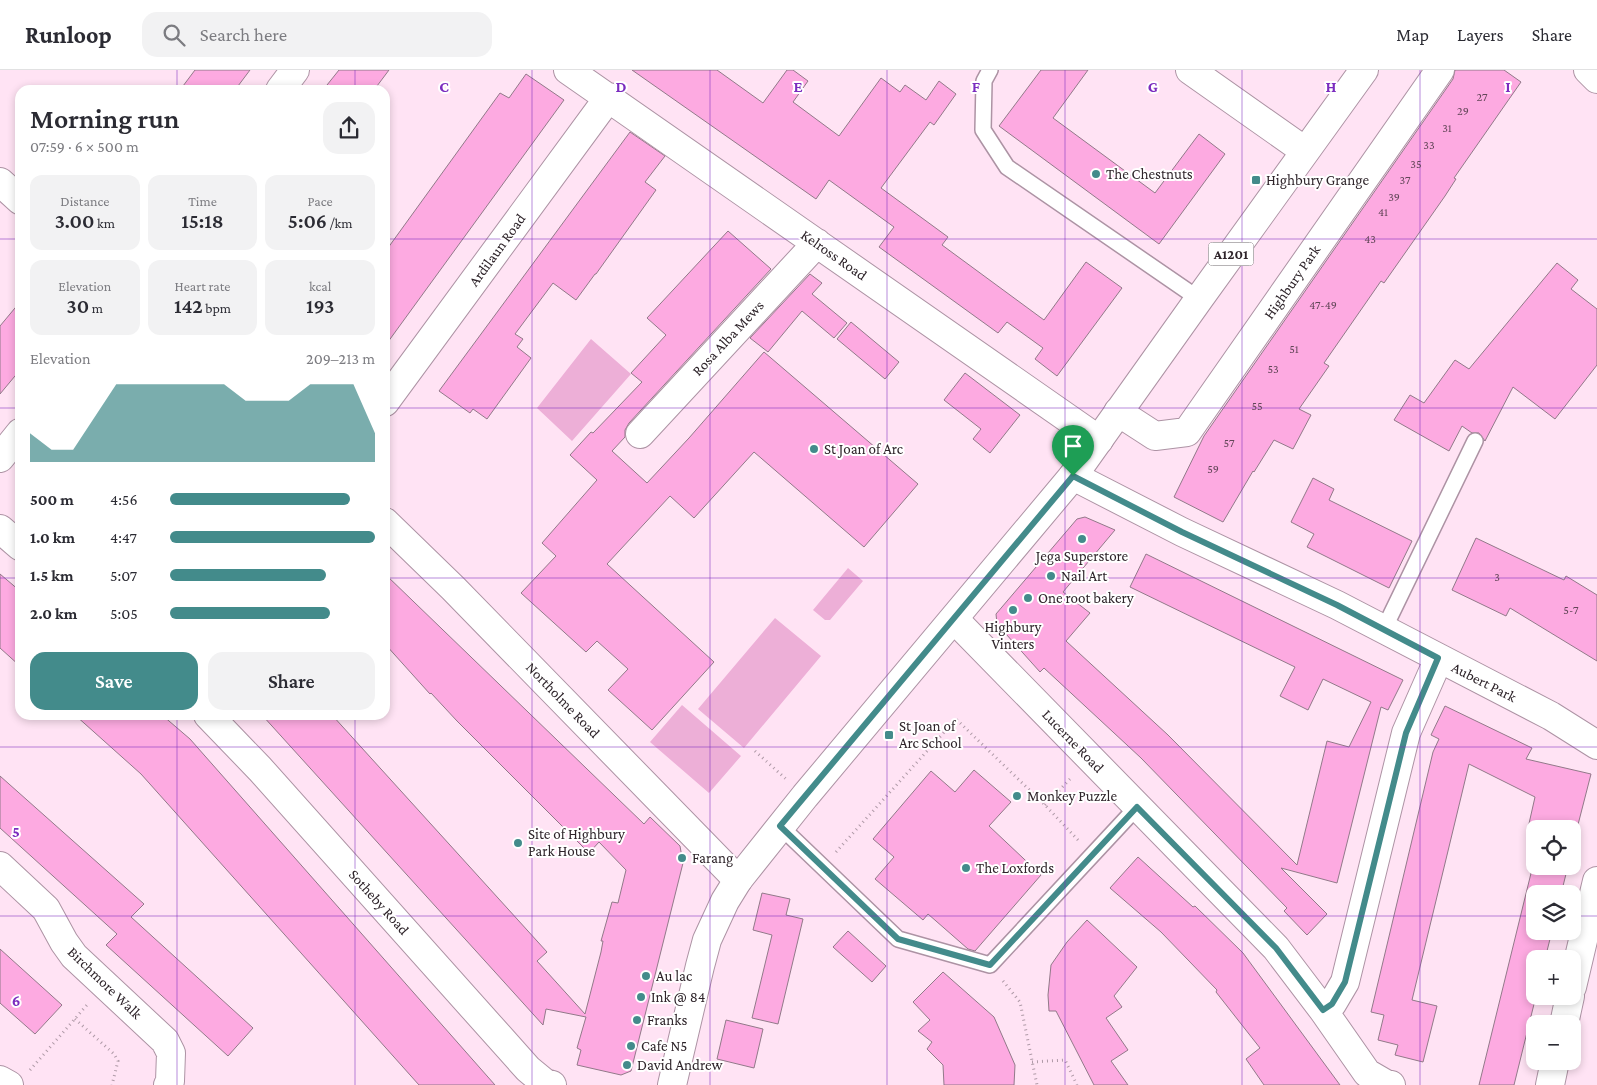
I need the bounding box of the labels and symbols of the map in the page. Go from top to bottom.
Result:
text: C [439,78,449,95]
text: D [615,78,627,95]
text: E [793,78,803,95]
text: F [972,78,981,95]
text: G [1148,78,1158,95]
text: H [1326,78,1337,95]
text: I [1505,78,1511,95]
house number: 27 [1476,90,1488,104]
house number: 29 [1457,104,1469,118]
house number: 31 [1442,121,1452,135]
house number: 33 [1423,138,1435,152]
house number: 35 [1410,157,1422,171]
place label: The Chestnuts [1106,166,1193,182]
marker: The Chestnuts [1090,168,1102,180]
place label: Highbury Grange [1266,172,1370,189]
house number: 37 [1399,173,1411,187]
marker: Highbury Grange [1250,174,1262,186]
house number: 39 [1388,190,1400,204]
house number: 41 [1378,205,1388,219]
street label: Ardilaun Road [465,211,529,289]
street label: Kelross Road [798,227,870,284]
house number: 43 [1364,232,1376,246]
street label: Highbury Park [1261,241,1325,323]
road number: A1201 [1208,242,1254,265]
street label: Rosa Alba Mews [689,297,767,379]
house number: 47-49 [1309,298,1337,312]
house number: 51 [1289,342,1299,356]
house number: 53 [1267,362,1279,376]
house number: 55 [1251,399,1263,413]
pin [1052,425,1094,476]
house number: 57 [1224,436,1235,450]
place label: St Joan of Arc [824,441,904,458]
marker: St Joan of Arc [808,443,820,455]
house number: 59 [1207,462,1219,476]
marker: Jega Superstore [1076,533,1088,545]
place label: Jega Superstore [1034,548,1129,565]
place label: Nail Art [1061,568,1108,584]
marker: Nail Art [1045,570,1057,582]
house number: 3 [1494,570,1500,584]
place label: One root bakery [1038,590,1134,607]
marker: One root bakery [1022,592,1034,604]
house number: 5-7 [1563,603,1579,617]
marker: Highbury Vinters [1007,604,1019,616]
place label: Highbury Vinters [984,619,1042,652]
street label: Northolme Road [523,659,603,741]
street label: Aubert Park [1449,659,1520,705]
street label: Lucerne Road [1039,706,1107,776]
place label: St Joan of Arc School [899,718,962,751]
marker: St Joan of Arc School [883,729,895,741]
place label: Monkey Puzzle [1027,788,1117,805]
marker: Monkey Puzzle [1011,790,1023,802]
text: 5 [12,823,20,840]
place label: Site of Highbury Park House [528,826,625,859]
marker: Site of Highbury Park House [512,837,524,849]
place label: Farang [692,850,733,867]
marker: Farang [676,852,688,864]
place label: The Loxfords [976,860,1054,876]
marker: The Loxfords [960,862,972,874]
street label: Sotheby Road [345,866,412,938]
street label: Birchmore Walk [65,944,146,1023]
place label: Au lac [656,968,693,984]
marker: Au lac [640,970,652,982]
place label: Ink @ 84 [651,989,705,1006]
marker: Ink @ 84 [635,991,647,1003]
text: 6 [12,992,20,1009]
place label: Franks [647,1012,687,1028]
marker: Franks [631,1014,643,1026]
place label: Cafe N5 [641,1038,687,1054]
marker: Cafe N5 [625,1040,637,1052]
place label: David Andrew [637,1057,723,1073]
marker: David Andrew [621,1059,633,1071]

